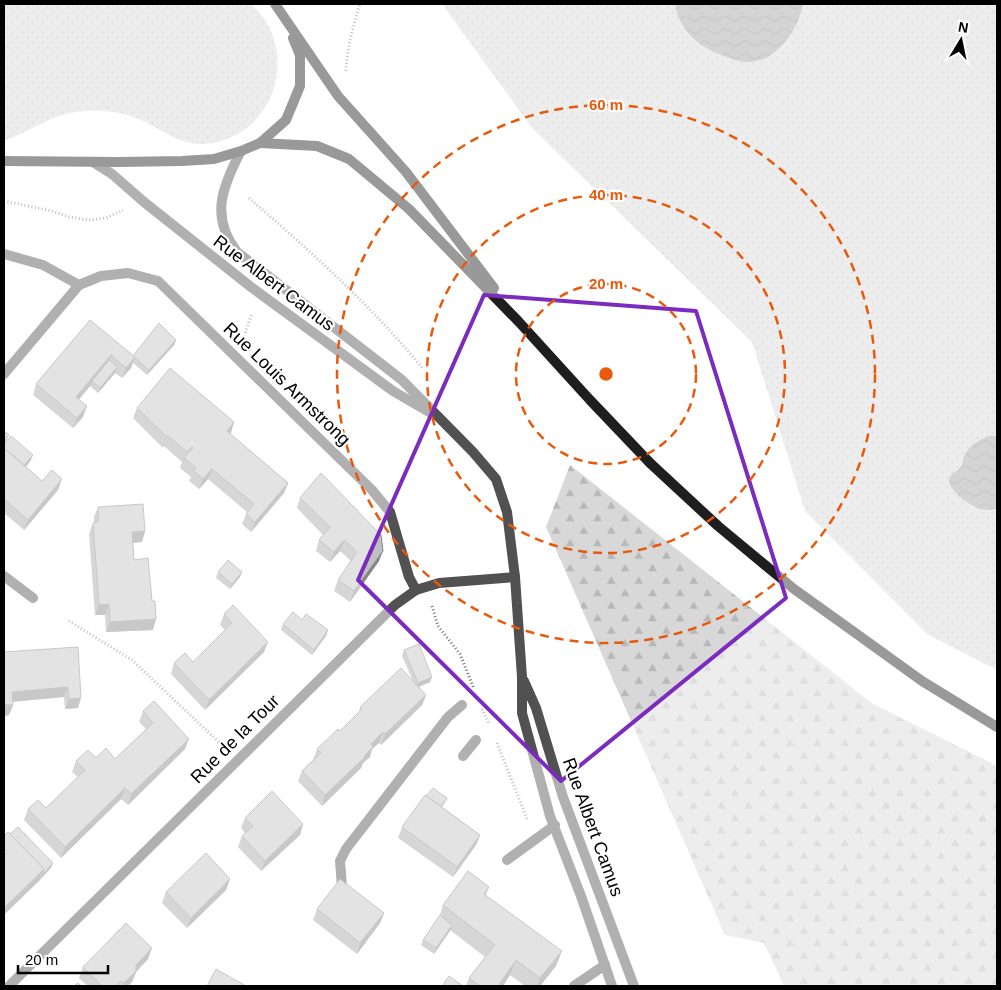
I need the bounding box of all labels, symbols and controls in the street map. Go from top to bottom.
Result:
north arrow [936,15,986,65]
text: N [957,18,970,36]
text: 60 m [589,96,623,113]
text: 40 m [589,186,623,203]
street label: Rue Albert Camus [210,231,338,335]
text: 20 m [589,275,623,292]
street label: Rue Louis Armstrong [220,318,354,450]
centre of rings [597,365,615,383]
street label: Rue de la Tour [187,691,283,787]
street label: Rue Albert Camus [559,755,627,899]
scale bar [18,942,108,974]
text: 20 m [25,951,58,968]

